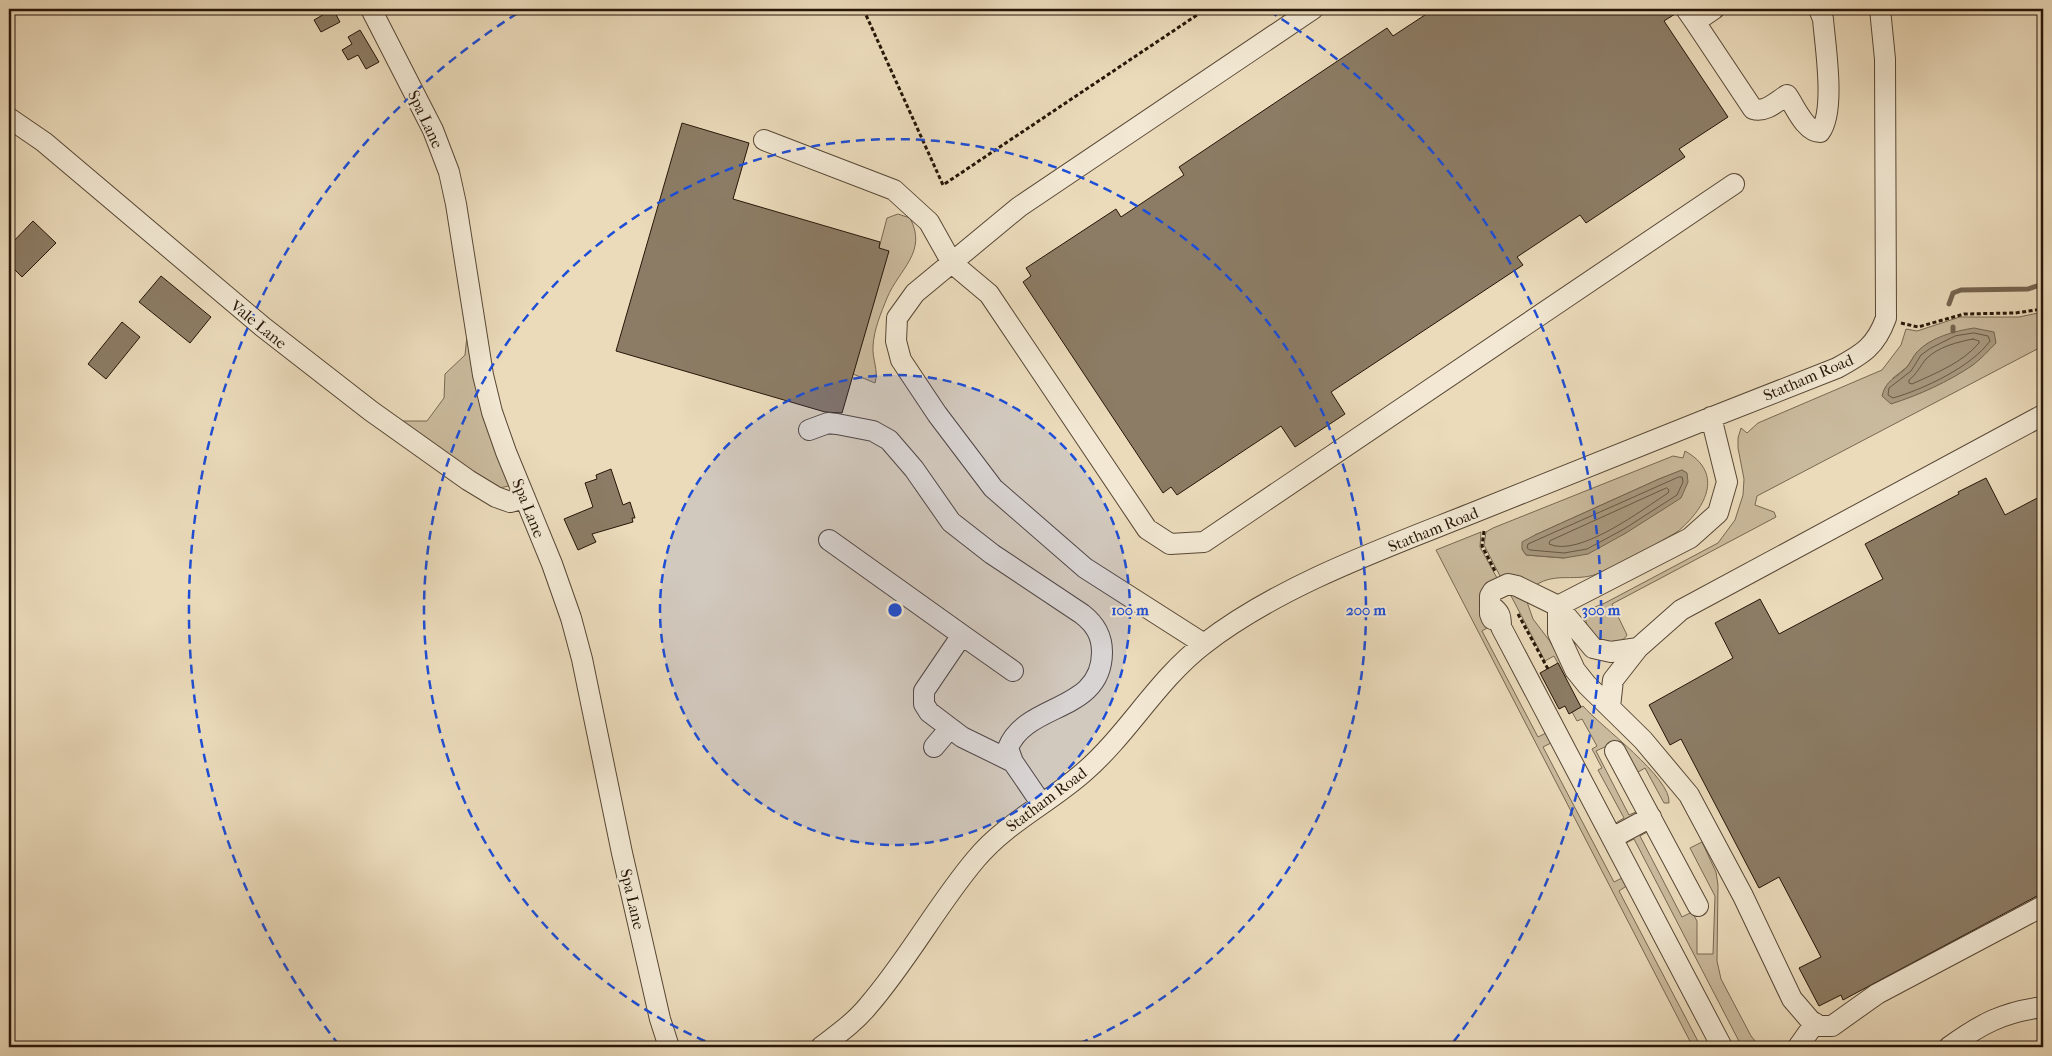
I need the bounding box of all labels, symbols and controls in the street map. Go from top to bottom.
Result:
street label: Spa Lane [404,87,447,151]
street label: Vale Lane [226,295,291,353]
street label: Statham Road [1760,350,1856,405]
street label: Spa Lane [508,476,549,541]
street label: Statham Road [1385,503,1481,556]
centre of rings [886,601,904,619]
text: 100 m [1111,601,1149,619]
text: 200 m [1346,601,1386,619]
text: 300 m [1582,601,1621,619]
street label: Statham Road [1002,763,1091,836]
street label: Spa Lane [616,867,649,932]

